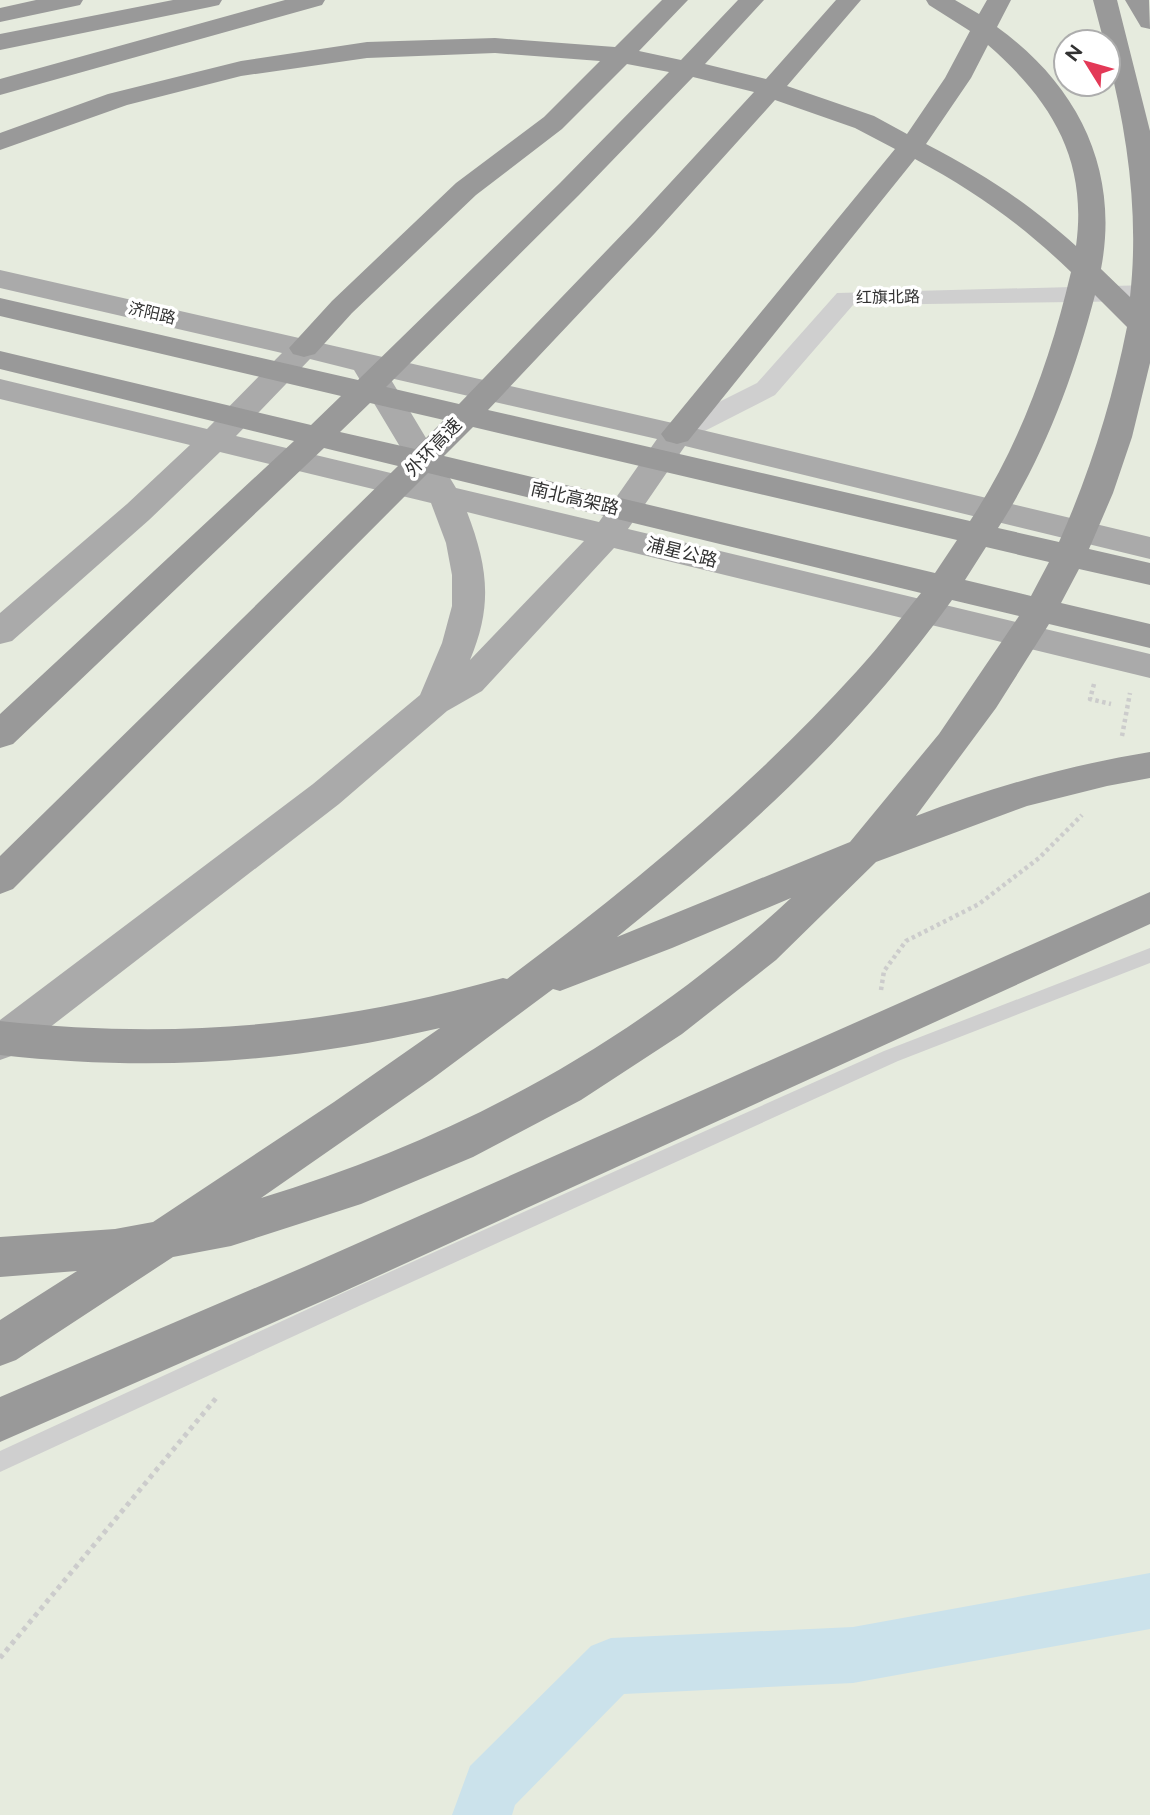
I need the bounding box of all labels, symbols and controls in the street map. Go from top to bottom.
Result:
north arrow [1052,28,1122,98]
text: N [1060,40,1087,65]
street label: 红旗北路 [856,287,920,307]
street label: 济阳路 [126,298,178,328]
street label: 外环高速 [400,414,466,480]
street label: 南北高架路 [529,478,621,518]
street label: 浦星公路 [645,533,719,571]

